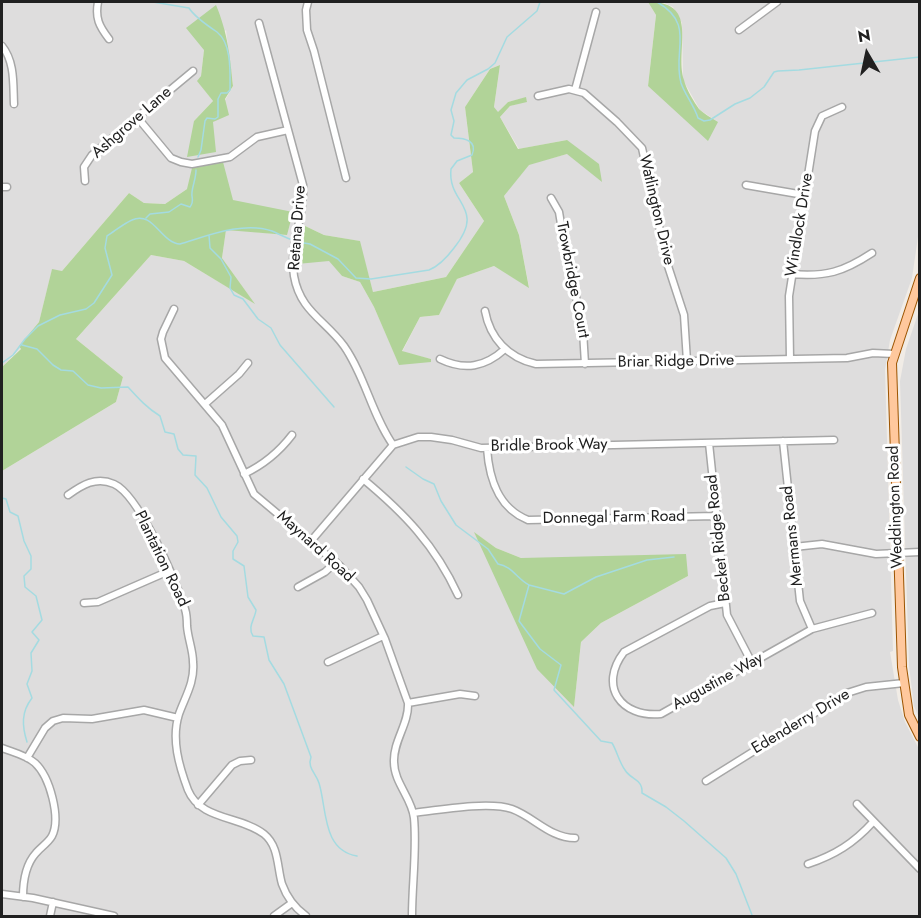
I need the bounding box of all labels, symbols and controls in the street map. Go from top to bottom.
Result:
text: N [856,23,872,48]
north arrow [837,24,897,84]
street label: Ashgrove Lane [88,83,176,163]
street label: Watlington Drive [634,153,678,267]
street label: Windlock Drive [782,172,818,278]
street label: Retana Drive [285,185,311,271]
street label: Trowbridge Court [551,220,593,340]
street label: Briar Ridge Drive [618,351,734,373]
street label: Bridle Brook Way [490,435,608,457]
street label: Weddington Road [884,445,908,569]
street label: Becket Ridge Road [703,474,735,602]
street label: Mermans Road [778,485,808,587]
street label: Maynard Road [272,507,358,587]
street label: Donnegal Farm Road [543,507,685,529]
street label: Plantation Road [129,508,193,610]
street label: Augustine Way [669,649,767,715]
street label: Edenderry Drive [749,685,853,759]

